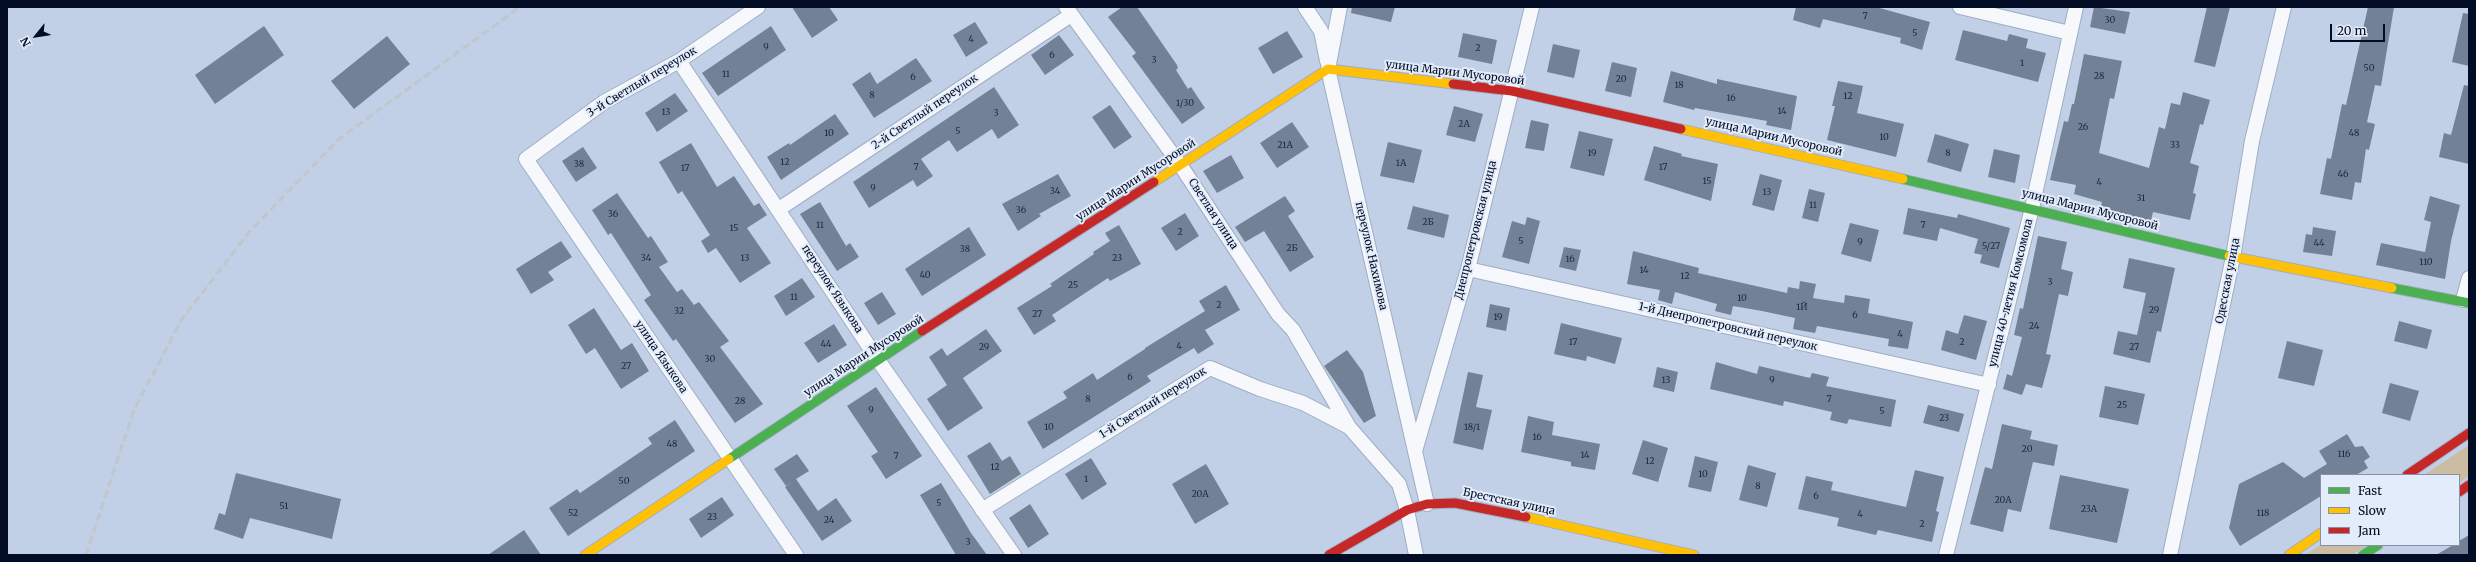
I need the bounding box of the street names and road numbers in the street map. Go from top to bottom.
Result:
street label: 3-й Светлый переулок [585,44,699,120]
street label: улица Марии Мусоровой [1385,58,1525,88]
street label: 2-й Светлый переулок [869,72,981,152]
street label: улица Марии Мусоровой [1704,115,1844,159]
street label: улица Марии Мусоровой [1074,136,1198,224]
street label: Днепропетровская улица [1452,159,1500,301]
street label: Светлая улица [1185,176,1241,252]
street label: улица Марии Мусоровой [2020,187,2160,233]
street label: переулок Нахимова [1352,200,1390,312]
street label: улица 40-летия Комсомола [1986,217,2036,369]
street label: Одесская улица [2213,237,2243,325]
street label: переулок Языкова [799,242,865,336]
street label: 1-й Днепропетровский переулок [1637,300,1819,354]
street label: улица Марии Мусоровой [802,312,926,400]
street label: улица Языкова [632,318,690,396]
street label: 1-й Светлый переулок [1097,365,1209,441]
street label: Брестская улица [1462,486,1556,518]

